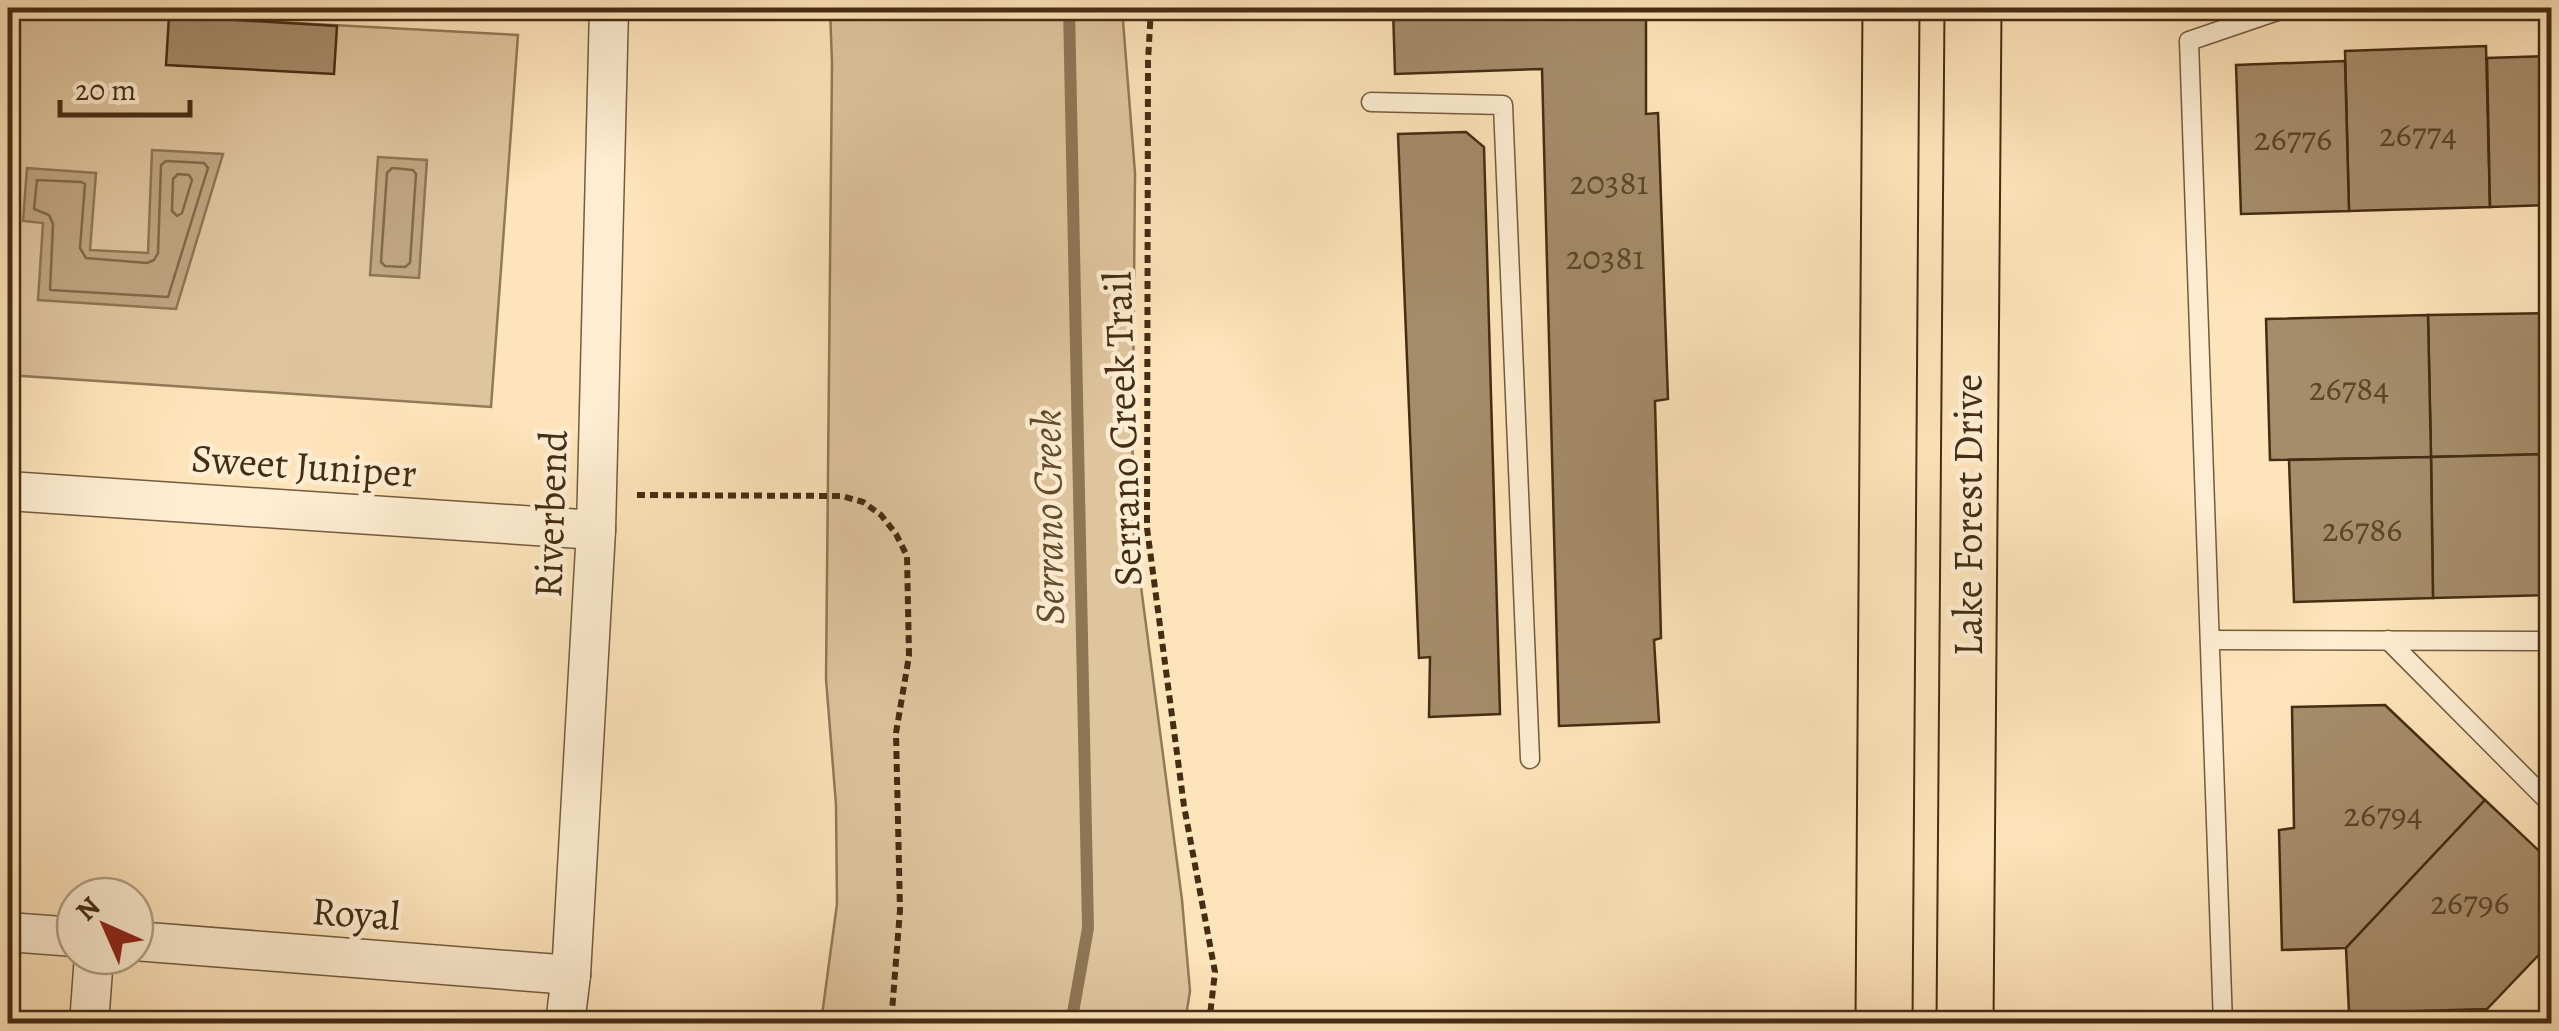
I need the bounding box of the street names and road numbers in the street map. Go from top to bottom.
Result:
street label: Serrano Creek Trail [1090,270,1155,587]
street label: Lake Forest Drive [1941,374,1996,656]
street label: Riverbend [520,429,581,599]
street label: Sweet Juniper [189,430,419,501]
street label: Royal [310,883,402,944]

